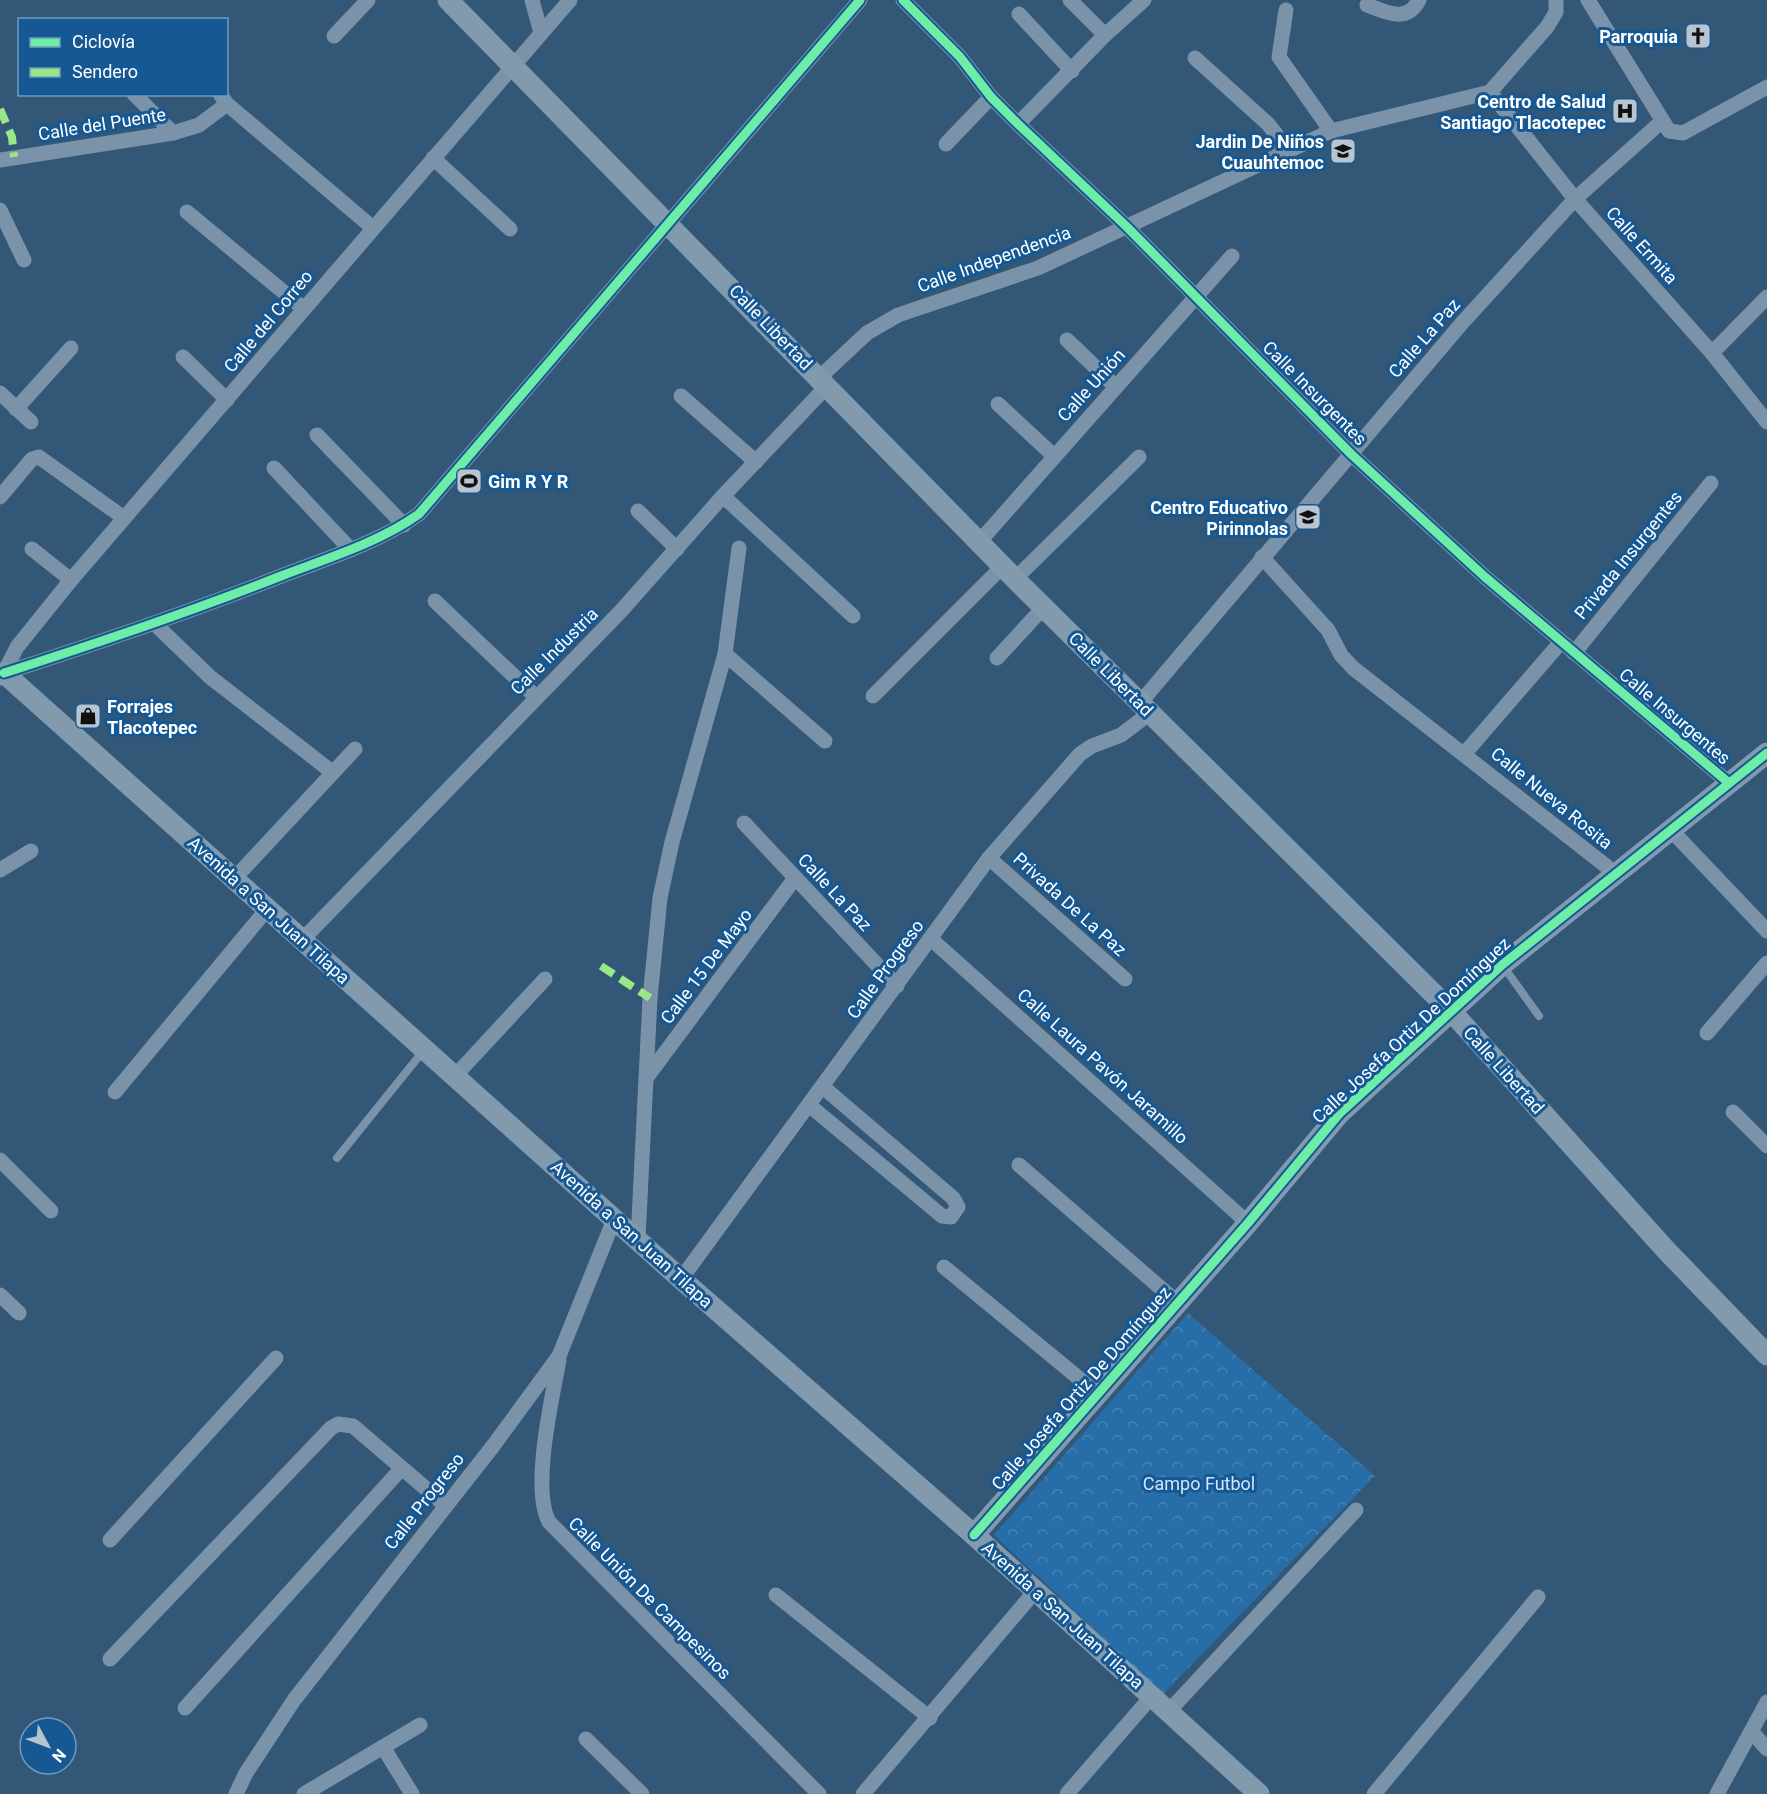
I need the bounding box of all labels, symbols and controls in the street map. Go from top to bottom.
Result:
legend [18,18,228,96]
church icon: Parroquia [1683,21,1713,51]
place label: Parroquia [1599,26,1678,47]
text: Ciclovía [72,31,135,52]
text: Sendero [72,61,138,82]
place label: Centro de Salud Santiago Tlacotepec [1440,91,1606,133]
hospital icon: Centro de Salud Santiago Tlacotepec [1610,96,1640,126]
street label: Calle del Puente [37,104,167,144]
place label: Jardin De Niños Cuauhtemoc [1196,131,1324,173]
school or university icon: Jardin De Niños Cuauhtemoc [1328,136,1358,166]
street label: Calle Ermita [1602,202,1682,288]
street label: Calle Independencia [914,221,1074,297]
street label: Calle del Correo [219,266,317,376]
street label: Calle Libertad [725,280,817,374]
street label: Calle La Paz [1384,294,1464,382]
street label: Calle Insurgentes [1259,337,1371,449]
street label: Calle Unión [1053,344,1129,426]
sports icon: Gim R Y R [454,466,484,496]
place label: Gim R Y R [488,471,569,492]
street label: Privada Insurgentes [1570,487,1686,623]
place label: Centro Educativo Pirinnolas [1150,497,1288,539]
school or university icon: Centro Educativo Pirinnolas [1293,502,1323,532]
street label: Calle Industria [506,603,602,699]
street label: Calle Libertad [1065,628,1157,720]
street label: Calle Insurgentes [1615,663,1735,769]
place label: Forrajes Tlacotepec [107,696,197,738]
shop icon: Forrajes Tlacotepec [73,701,103,731]
street label: Calle Nueva Rosita [1487,743,1617,853]
street label: Avenida a San Juan Tilapa [184,832,354,988]
street label: Privada De La Paz [1009,848,1131,960]
street label: Calle La Paz [794,849,876,935]
street label: Calle 15 De Mayo [656,904,756,1028]
street label: Calle Progreso [842,916,928,1022]
street label: Calle Josefa Ortiz De Domínguez [1308,933,1514,1127]
street label: Calle Laura Pavón Jaramillo [1013,984,1193,1148]
street label: Calle Libertad [1459,1022,1549,1118]
street label: Avenida a San Juan Tilapa [547,1156,717,1312]
street label: Calle Josefa Ortiz De Domínguez [987,1282,1175,1494]
street label: Calle Progreso [380,1448,468,1554]
park label: Campo Futbol [1143,1473,1255,1494]
street label: Calle Unión De Campesinos [564,1512,736,1684]
street label: Avenida a San Juan Tilapa [978,1537,1148,1693]
north arrow [18,1716,78,1776]
text: N [48,1745,70,1766]

